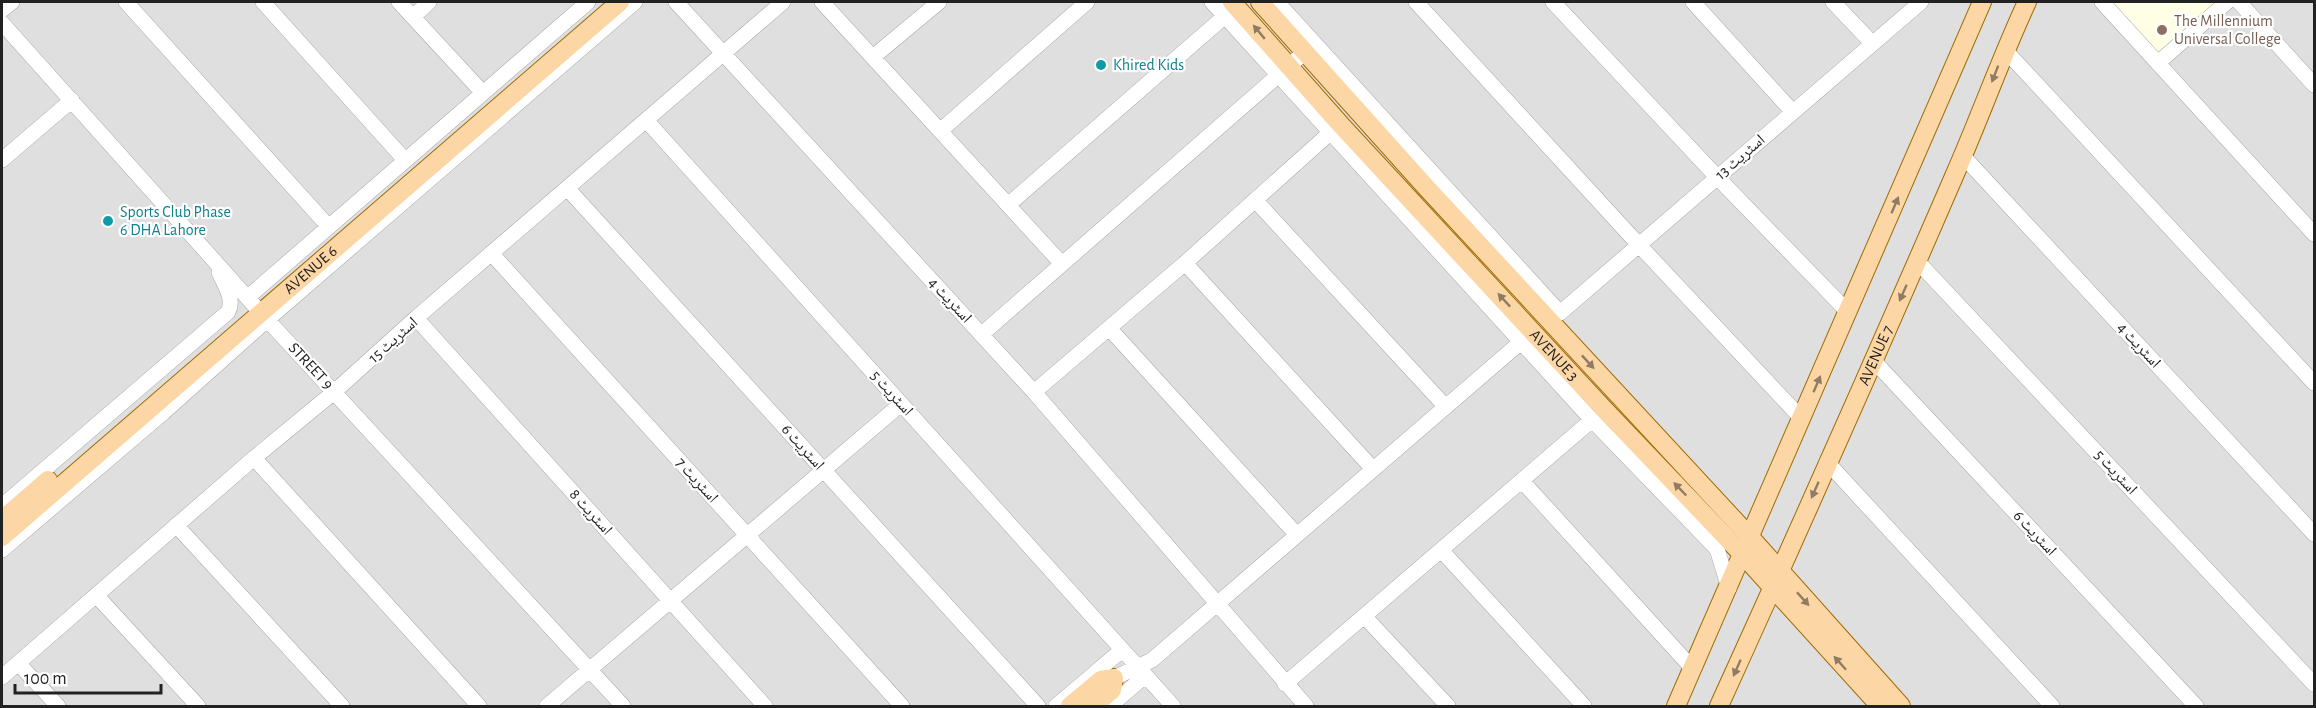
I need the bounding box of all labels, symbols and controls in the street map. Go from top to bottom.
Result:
place label: The Millennium Universal College [2174,13,2281,47]
marker: The Millennium Universal College [2155,23,2169,37]
one-way arrow [1253,25,1266,40]
place label: Khired Kids [1113,57,1184,73]
marker: Khired Kids [1094,58,1108,72]
one-way arrow [1990,66,2000,84]
street label: اسٹریٹ 13 [1712,131,1768,183]
one-way arrow [1890,195,1900,213]
place label: Sports Club Phase 6 DHA Lahore [120,204,231,238]
marker: Sports Club Phase 6 DHA Lahore [101,214,115,228]
street label: AVENUE 6 [281,243,340,297]
street label: اسٹریٹ 4 [925,274,975,326]
one-way arrow [1898,284,1908,302]
one-way arrow [1497,293,1511,308]
street label: اسٹریٹ 15 [365,314,421,367]
street label: اسٹریٹ 4 [2114,319,2164,371]
street label: AVENUE 7 [1856,323,1896,388]
street label: AVENUE 3 [1527,326,1582,384]
street label: STREET 9 [286,340,336,392]
one-way arrow [1581,354,1595,369]
street label: اسٹریٹ 5 [867,367,916,419]
one-way arrow [1813,375,1822,392]
street label: اسٹریٹ 6 [778,421,827,474]
street label: اسٹریٹ 5 [2091,447,2140,498]
street label: اسٹریٹ 7 [672,454,721,506]
one-way arrow [1673,481,1687,496]
one-way arrow [1810,481,1820,499]
street label: اسٹریٹ 8 [566,486,615,539]
street label: اسٹریٹ 6 [2010,507,2060,559]
one-way arrow [1796,592,1810,607]
one-way arrow [1834,656,1847,671]
scale bar [15,657,160,695]
one-way arrow [1732,660,1741,677]
text: 100 m [24,670,67,688]

